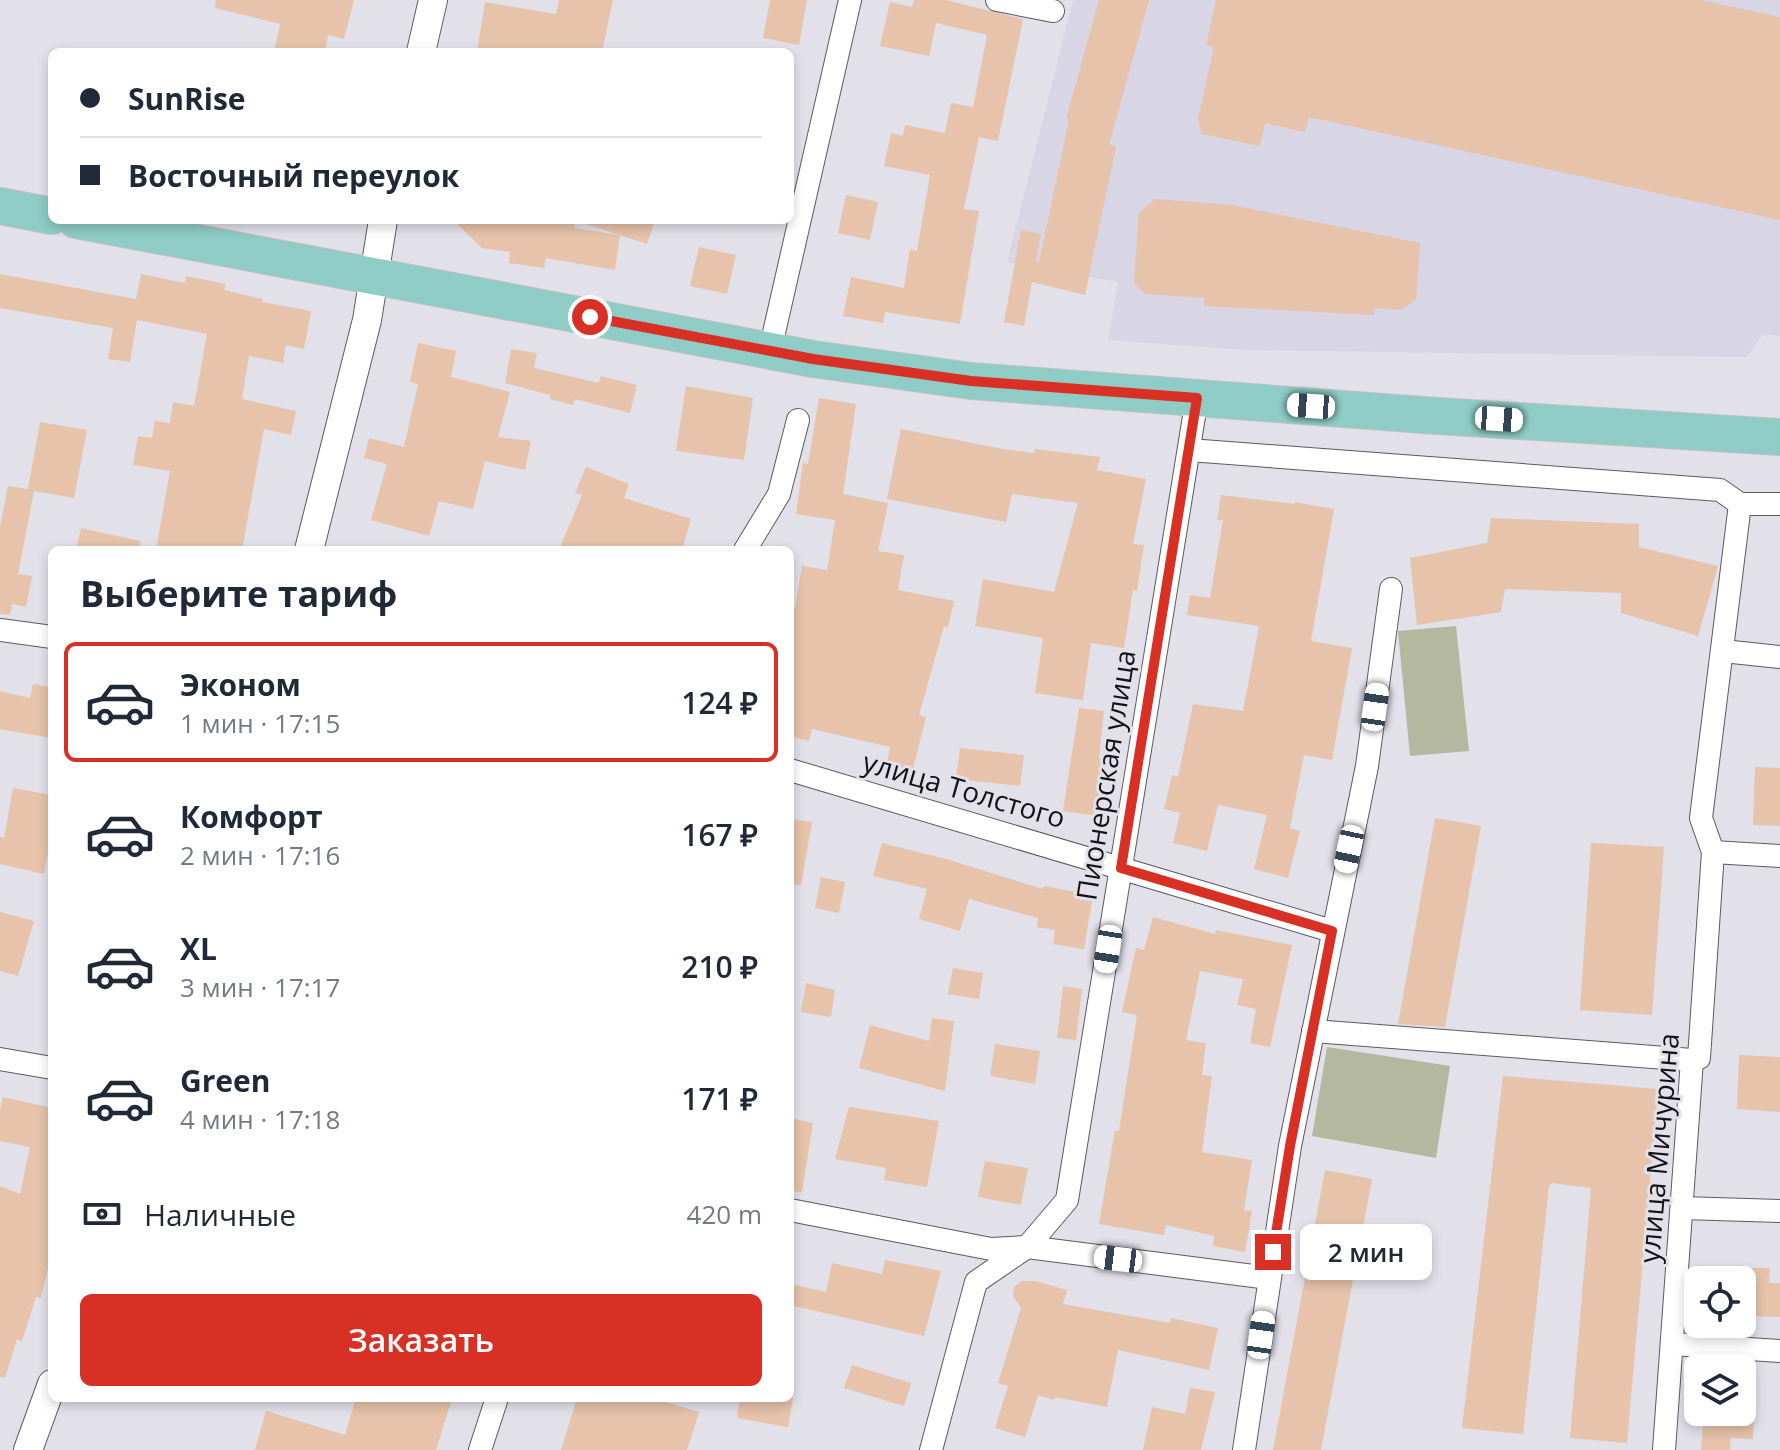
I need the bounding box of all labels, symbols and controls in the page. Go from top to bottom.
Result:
text: SunRise [128,78,246,119]
text: Восточный переулок [128,155,459,196]
route start [572,299,608,335]
car [1286,392,1336,420]
car [1474,405,1524,433]
text: Выберите тариф [80,569,397,618]
street label: Пионерская улица [1066,647,1144,903]
text: Эконом [180,664,301,705]
icon: car [84,666,156,738]
text: 124 ₽ [681,682,758,723]
car [1360,682,1390,732]
text: 1 мин · 17:15 [180,705,340,741]
street label: улица Толстого [859,742,1070,836]
text: Комфорт [180,796,323,837]
icon: car [84,798,156,870]
text: 167 ₽ [681,814,758,855]
car [1332,823,1366,875]
text: 2 мин · 17:16 [180,837,340,873]
car [1092,923,1124,975]
text: XL [180,928,217,969]
icon: car [84,930,156,1002]
text: 210 ₽ [681,946,758,987]
text: 3 мин · 17:17 [180,969,340,1005]
street label: улица Мичурина [1629,1031,1687,1264]
text: Green [180,1060,271,1101]
icon: car [84,1062,156,1134]
text: 171 ₽ [681,1078,758,1119]
text: 4 мин · 17:18 [180,1101,340,1137]
icon: cash [80,1192,124,1236]
text: Наличные [144,1194,296,1235]
text: 420 m [687,1196,762,1232]
callout: 2 мин [1301,1224,1433,1280]
route end [1255,1234,1291,1270]
text: 2 мин [1328,1234,1404,1270]
car [1093,1244,1143,1274]
map controls [1684,1266,1756,1426]
button: locate [1684,1266,1756,1338]
button: Заказать [80,1294,762,1386]
car [1246,1310,1276,1360]
button: layers [1684,1354,1756,1426]

